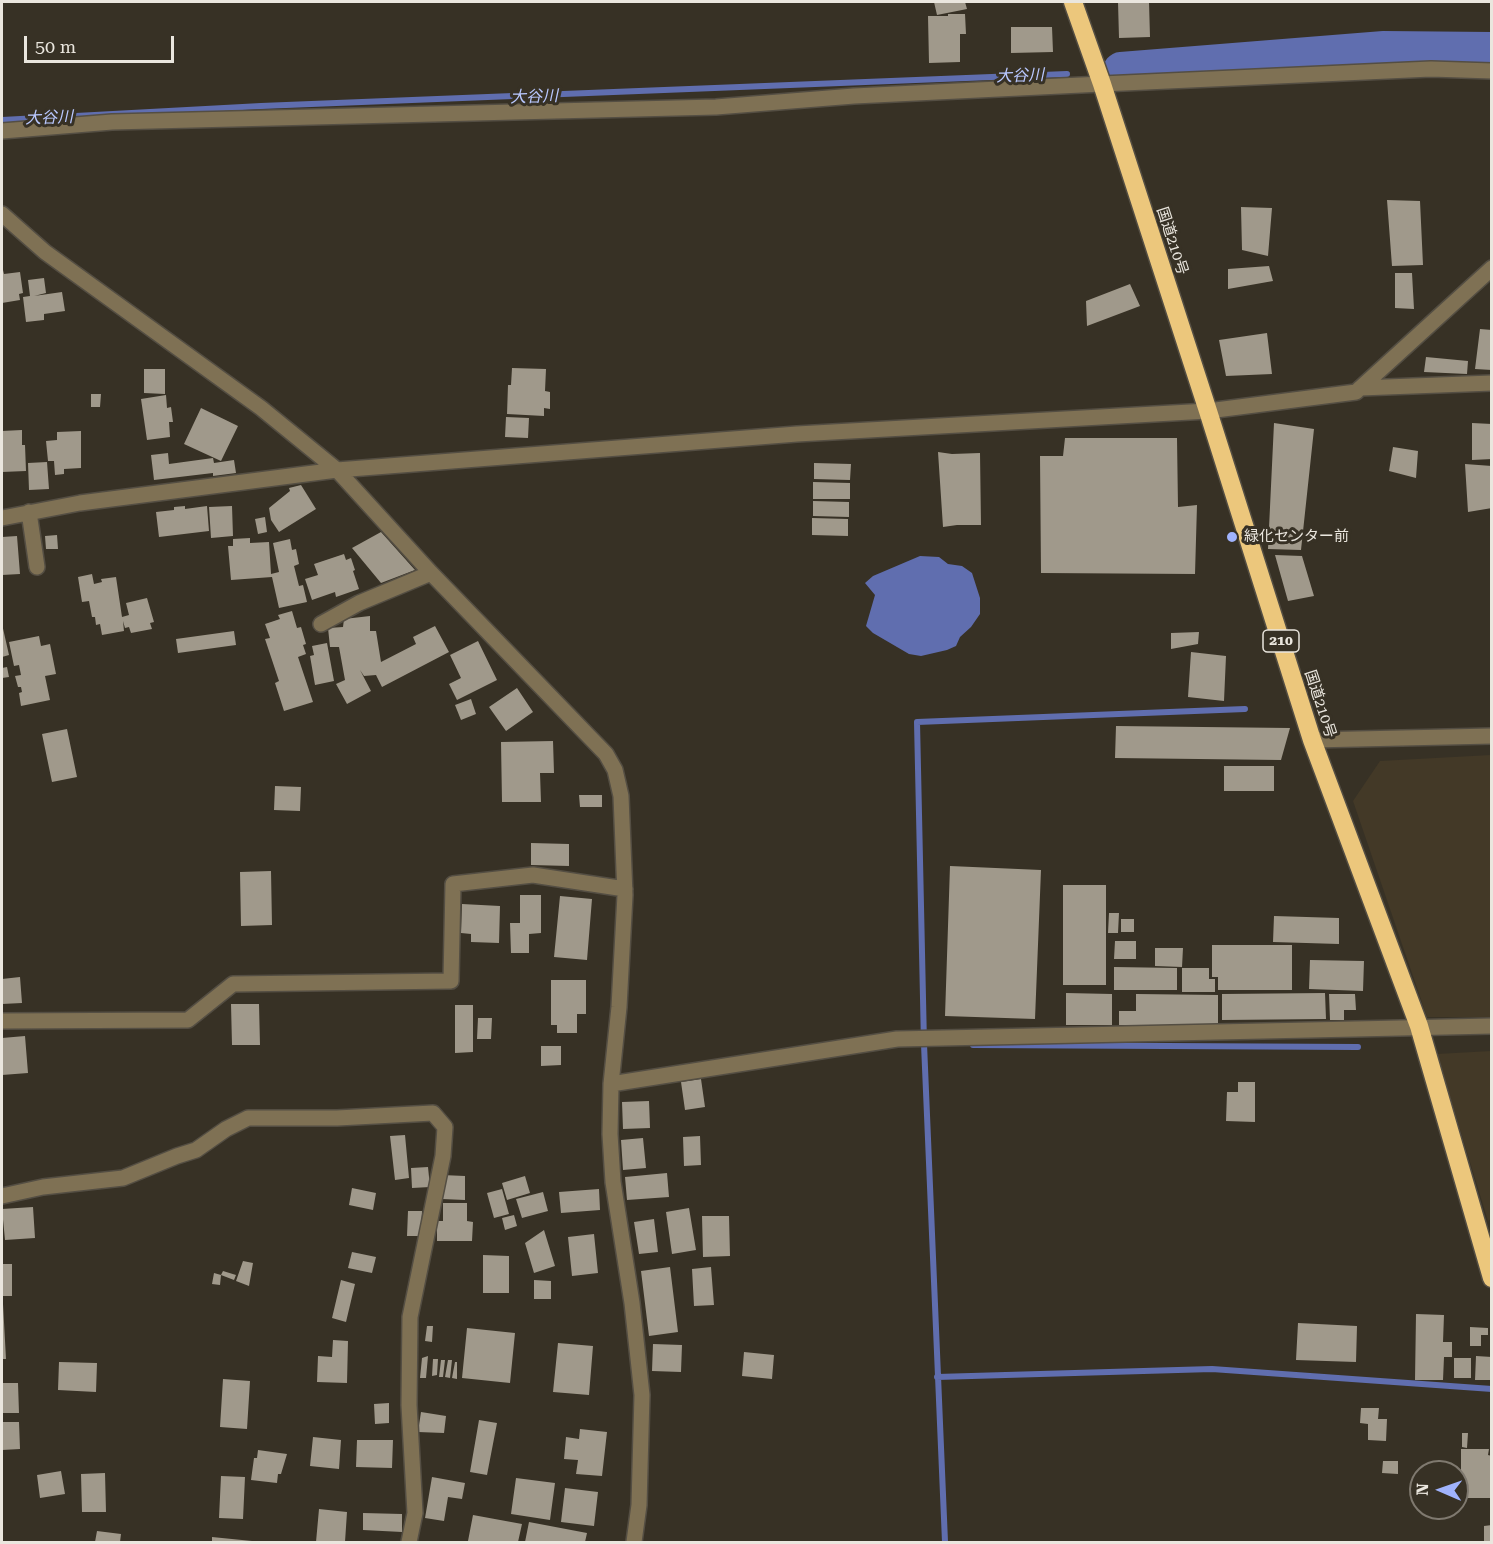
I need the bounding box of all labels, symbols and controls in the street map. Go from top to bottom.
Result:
scale bar [27,24,177,62]
text: 50 m [35,36,76,57]
water label: 大谷川 [996,66,1044,86]
water label: 大谷川 [510,87,558,107]
water label: 大谷川 [25,108,73,128]
street label: 国道210号 [1153,205,1191,277]
place label: 緑化センター前 [1244,528,1349,546]
marker: 緑化センター前 [1225,530,1239,544]
road number: 210 [1263,630,1299,652]
street label: 国道210号 [1301,668,1339,740]
north arrow [1409,1460,1469,1520]
text: N [1413,1483,1432,1496]

